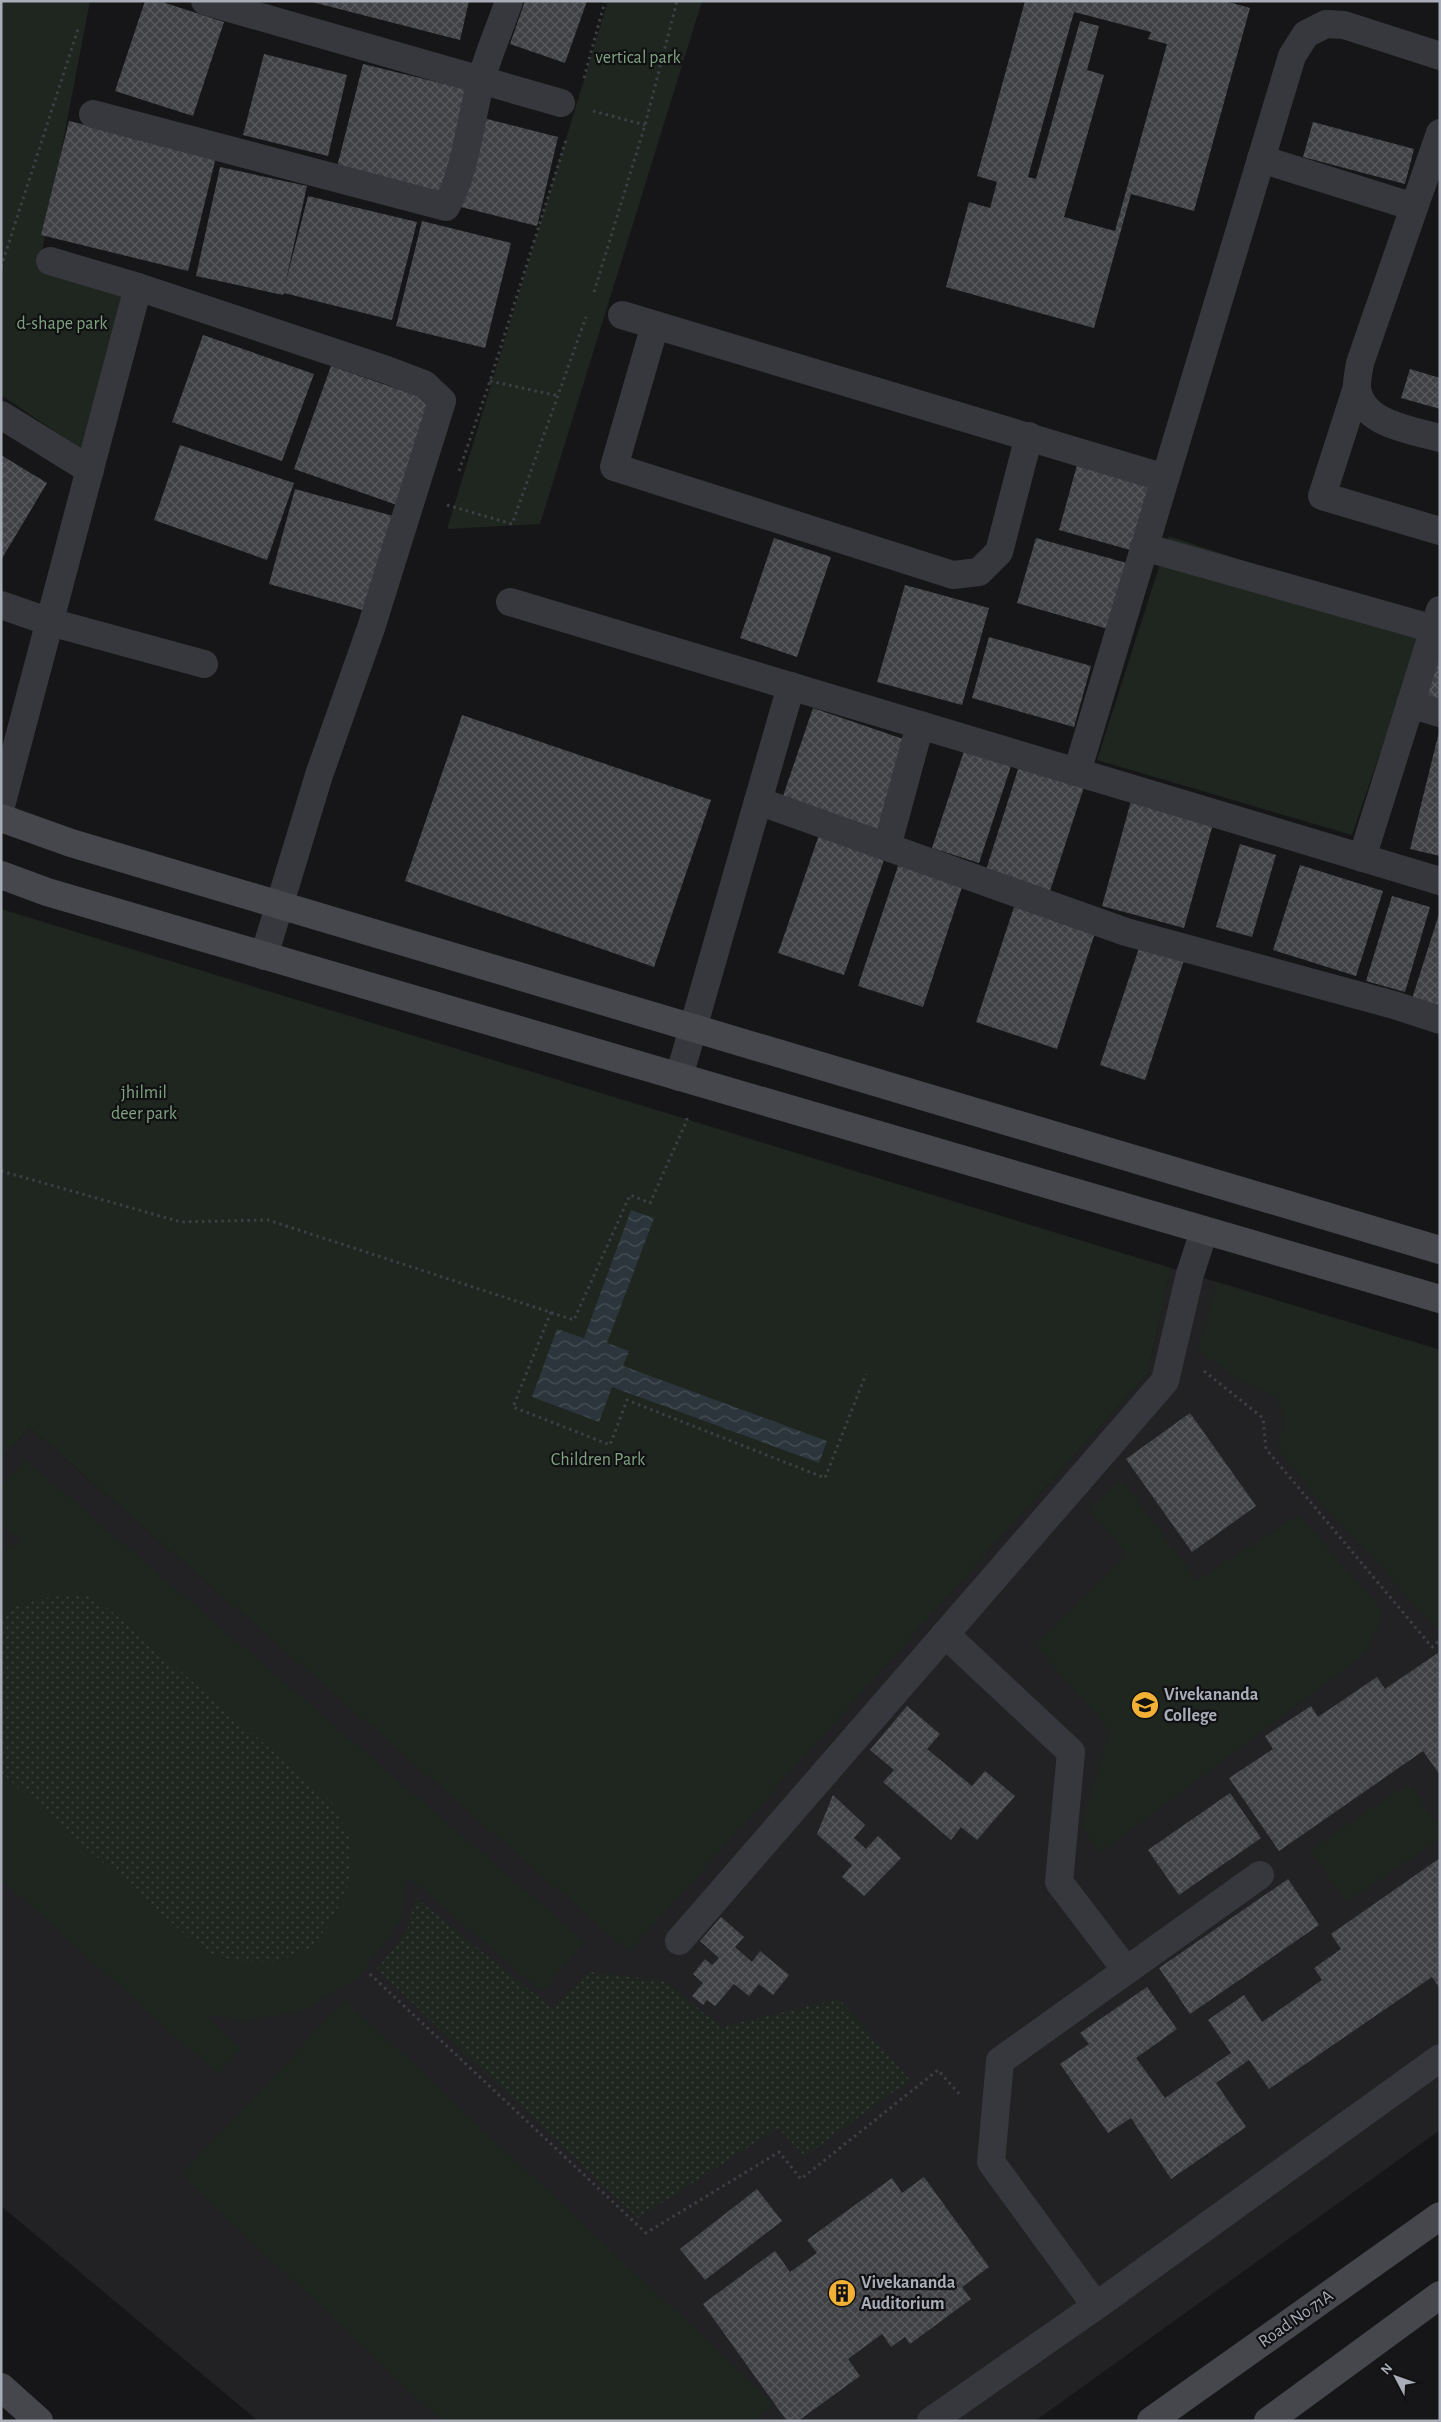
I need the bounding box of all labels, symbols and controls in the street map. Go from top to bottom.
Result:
park label: vertical park [595,49,681,67]
park label: d-shape park [17,315,108,333]
park label: jhilmil deer park [111,1084,178,1123]
park label: Children Park [551,1451,646,1469]
place label: Vivekananda College [1164,1686,1259,1725]
school or university icon: Vivekananda College [1130,1690,1160,1720]
place label: Vivekananda Auditorium [861,2274,956,2313]
building icon: Vivekananda Auditorium [827,2278,857,2308]
street label: Road No 71A [1255,2286,1337,2351]
north arrow [1371,2352,1421,2402]
text: N [1378,2361,1395,2377]

